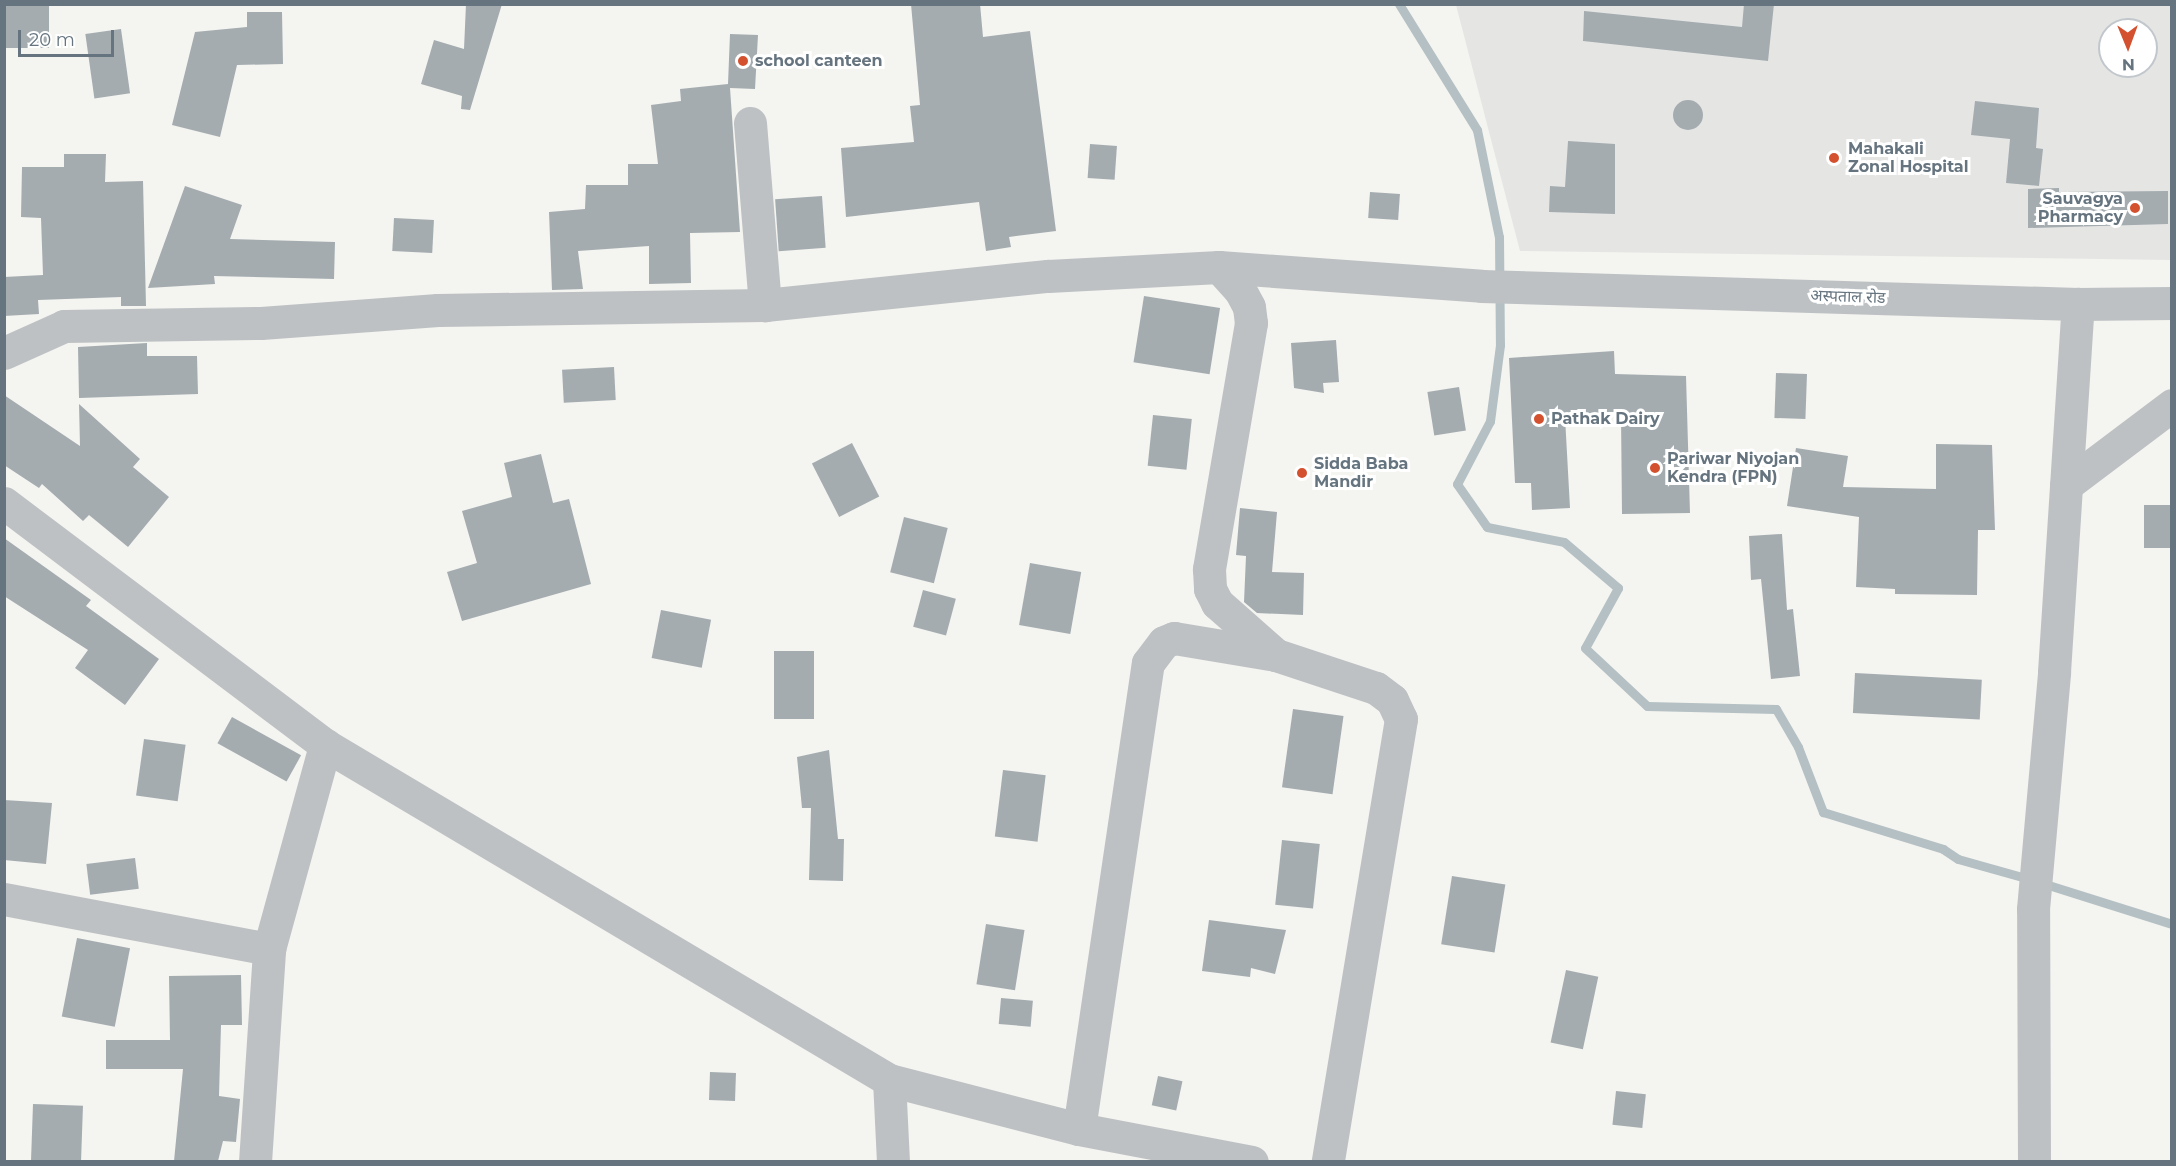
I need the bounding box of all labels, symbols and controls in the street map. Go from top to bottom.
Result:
scale bar [21,18,117,56]
north arrow [2098,18,2158,78]
text: 20 m [29,29,75,51]
place label: school canteen [755,51,883,71]
marker: school canteen [736,54,750,68]
text: N [2122,55,2135,74]
place label: Mahakali Zonal Hospital [1848,139,1969,177]
marker: Mahakali Zonal Hospital [1825,149,1843,167]
place label: Sauvagya Pharmacy [2038,189,2123,227]
marker: Sauvagya Pharmacy [2128,201,2142,215]
street label: अस्पताल रोड [1810,286,1886,308]
place label: Pathak Dairy [1551,409,1660,429]
marker: Pathak Dairy [1532,412,1546,426]
place label: Pariwar Niyojan Kendra (FPN) [1667,449,1799,487]
place label: Sidda Baba Mandir [1314,454,1408,492]
marker: Pariwar Niyojan Kendra (FPN) [1648,461,1662,475]
marker: Sidda Baba Mandir [1295,466,1309,480]

